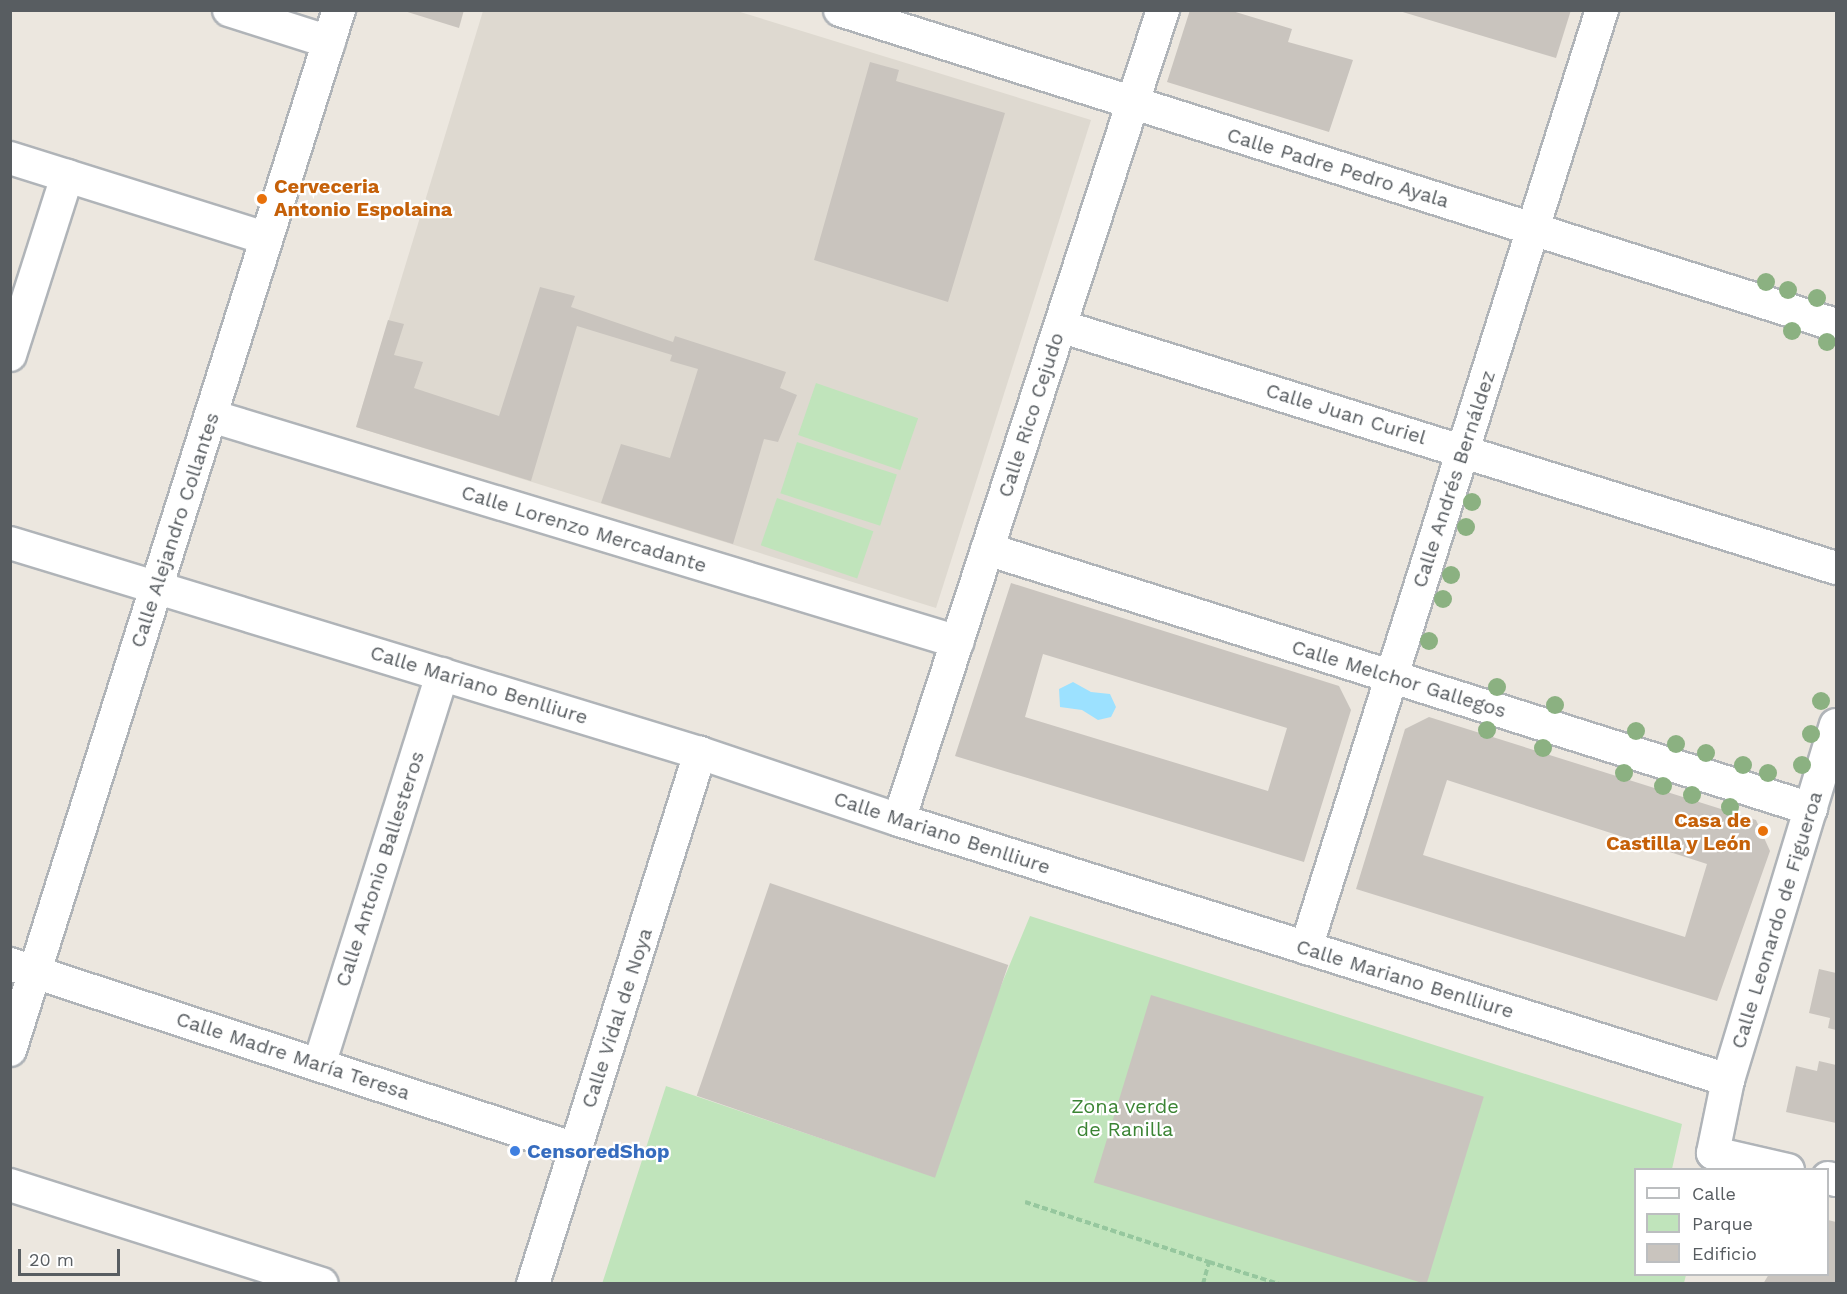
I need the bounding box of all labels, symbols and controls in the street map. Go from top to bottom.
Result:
street label: Calle Padre Pedro Ayala [1224,123,1452,213]
place label: Cerveceria Antonio Espolaina [274,175,452,222]
marker: Cerveceria Antonio Espolaina [255,192,269,206]
street label: Calle Rico Cejudo [993,330,1069,500]
street label: Calle Andrés Bernáldez [1407,367,1501,591]
street label: Calle Juan Curiel [1263,378,1429,450]
street label: Calle Alejandro Collantes [125,409,225,651]
street label: Calle Lorenzo Mercadante [458,480,710,578]
street label: Calle Melchor Gallegos [1289,635,1509,723]
street label: Calle Mariano Benlliure [367,640,591,730]
street label: Calle Antonio Ballesteros [330,748,430,990]
street label: Calle Mariano Benlliure [831,787,1053,879]
street label: Calle Leonardo de Figueroa [1726,788,1828,1052]
place label: Casa de Castilla y León [1605,808,1751,855]
marker: Casa de Castilla y León [1756,824,1770,838]
street label: Calle Vidal de Noya [576,924,658,1112]
street label: Calle Mariano Benlliure [1293,934,1517,1024]
street label: Calle Madre María Teresa [173,1007,413,1105]
park label: Zona verde de Ranilla [1071,1095,1179,1142]
place label: CensoredShop [527,1139,670,1163]
marker: CensoredShop [508,1144,522,1158]
legend [1634,1168,1829,1276]
text: Calle [1692,1183,1736,1204]
text: Parque [1692,1213,1753,1234]
scale bar [21,1237,123,1275]
text: Edificio [1692,1243,1757,1264]
text: 20 m [29,1249,74,1270]

